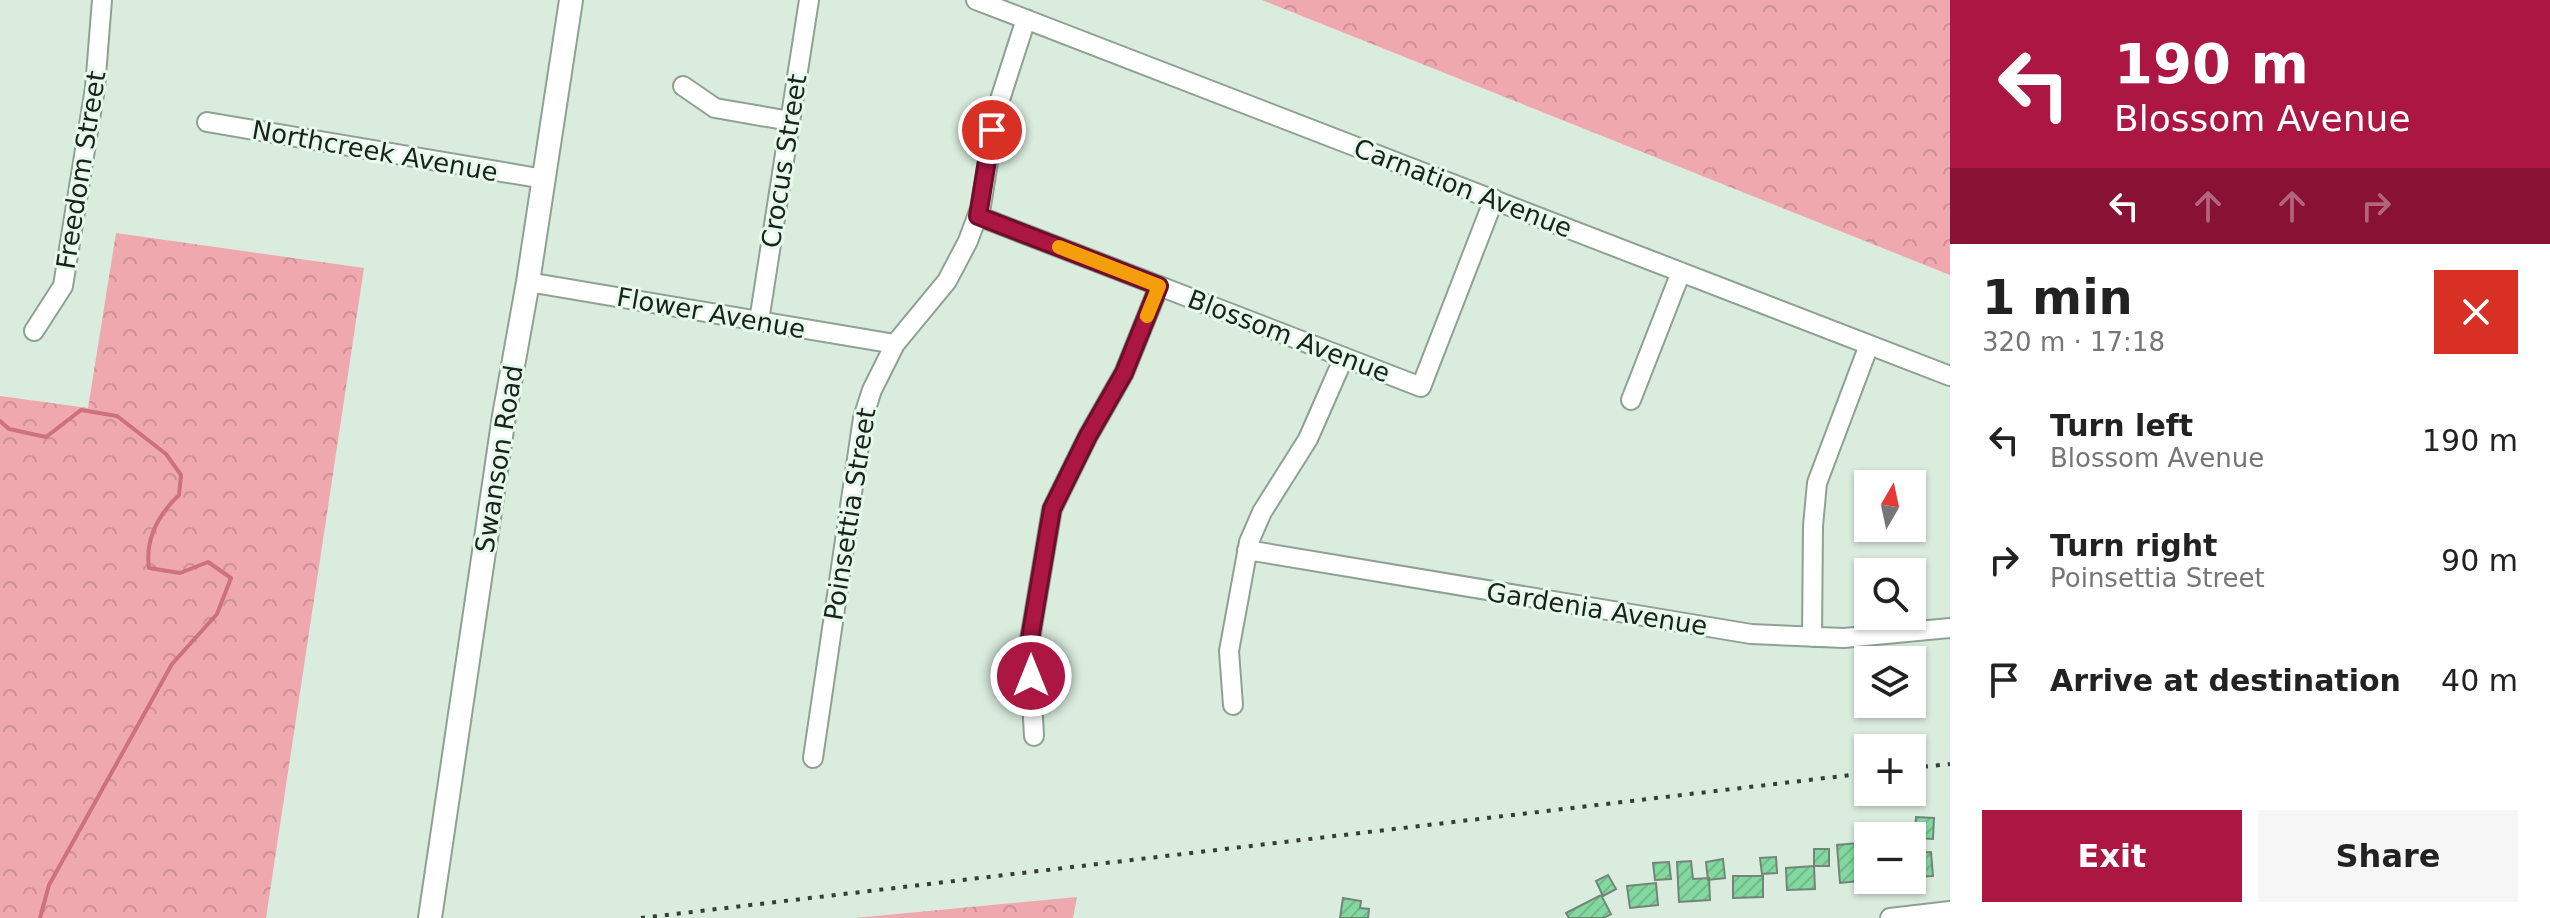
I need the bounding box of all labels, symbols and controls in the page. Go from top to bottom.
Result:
text: 190 m [2114,31,2309,96]
icon: left [1982,32,2086,136]
street label: Freedom Street [51,69,111,271]
street label: Crocus Street [755,72,813,250]
pin [958,96,1026,164]
text: Blossom Avenue [2114,98,2411,139]
icon: arrive [970,108,1014,152]
street label: Northcreek Avenue [250,115,500,187]
street label: Carnation Avenue [1350,133,1576,243]
icon: left [2102,184,2146,228]
icon: ahead [2186,184,2230,228]
icon: ahead [2270,184,2314,228]
icon: right [2354,184,2398,228]
text: 1 min [1982,269,2133,325]
button: close [2434,270,2518,354]
street label: Flower Avenue [614,282,808,344]
street label: Blossom Avenue [1184,284,1394,388]
text: 320 m · 17:18 [1982,327,2165,357]
street label: Swanson Road [469,363,529,555]
street label: Poinsettia Street [818,406,882,622]
text: Turn left [2050,408,2193,443]
icon: left [1982,418,2026,462]
text: 190 m [2422,423,2518,458]
text: Blossom Avenue [2050,443,2264,473]
north arrow [1854,470,1926,542]
map controls [1854,470,1926,894]
text: Turn right [2050,528,2217,563]
icon: right [1982,538,2026,582]
text: 90 m [2441,543,2518,578]
button: search [1854,558,1926,630]
text: Poinsettia Street [2050,563,2265,593]
street label: Gardenia Avenue [1484,577,1710,641]
position arrow [989,634,1073,718]
button: layers [1854,646,1926,718]
icon: arrive [1982,658,2026,702]
text: Arrive at destination [2050,663,2401,698]
text: 40 m [2441,663,2518,698]
button: + [1854,734,1926,806]
button: Exit [1982,810,2242,902]
button: Share [2258,810,2518,902]
button: − [1854,822,1926,894]

